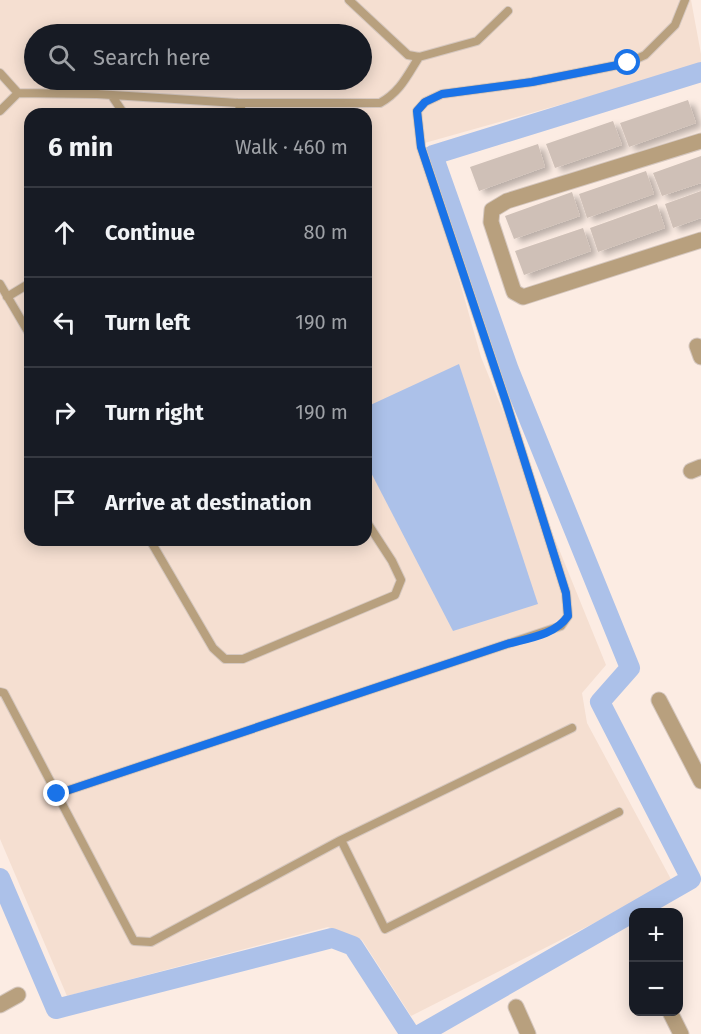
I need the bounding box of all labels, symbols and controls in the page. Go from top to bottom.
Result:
search box [24,24,372,90]
icon: search [45,41,78,74]
text: Search here [93,44,211,71]
route start [614,49,640,75]
text: 6 min [48,132,113,163]
text: Walk · 460 m [235,135,348,159]
icon: ahead [48,216,81,249]
text: Continue [105,219,195,246]
text: 80 m [303,220,348,244]
icon: left [48,306,81,339]
text: Turn left [105,309,190,336]
text: 190 m [295,310,348,334]
icon: right [48,396,81,429]
text: Turn right [105,399,204,426]
text: 190 m [295,400,348,424]
icon: arrive [48,486,81,519]
text: Arrive at destination [105,489,312,516]
route end [43,780,69,806]
map controls [629,908,683,1016]
button: + [629,908,683,962]
button: − [629,962,683,1016]

